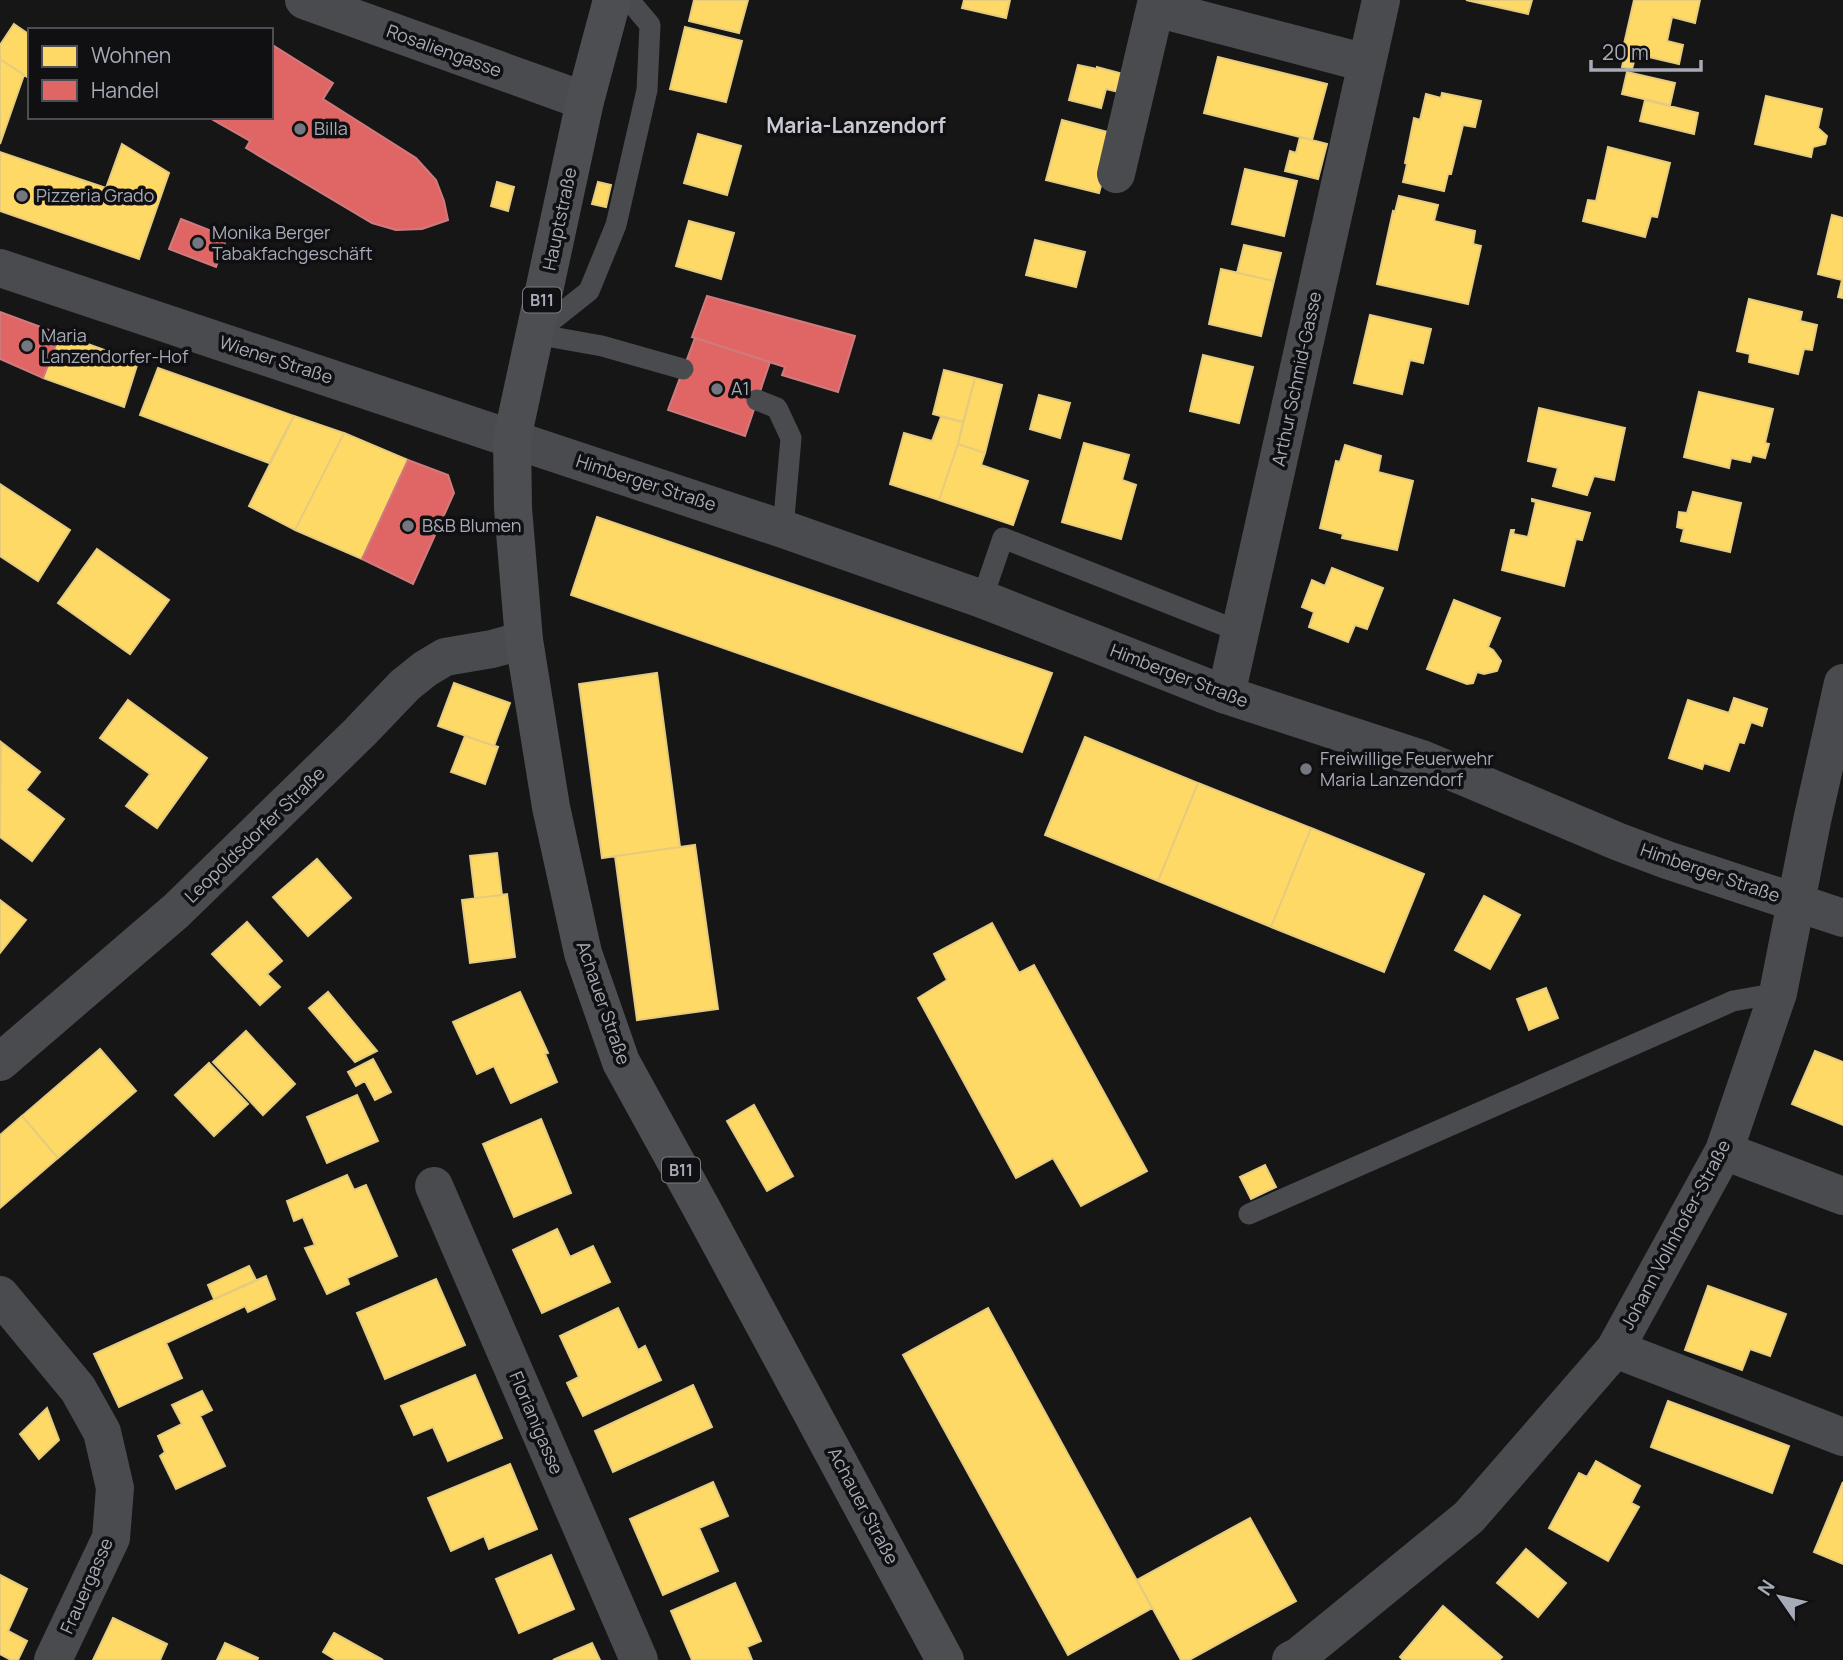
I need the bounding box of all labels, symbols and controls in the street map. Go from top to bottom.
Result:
street label: Rosaliengasse [383,18,505,82]
legend [28,28,273,119]
scale bar [1591,28,1701,72]
text: 20 m [1602,38,1649,66]
text: Wohnen [91,41,171,69]
text: Handel [91,76,159,104]
district label: Maria-Lanzendorf [766,111,946,139]
place label: Billa [314,116,348,140]
marker: Billa [292,121,308,137]
street label: Hauptstraße [536,165,582,273]
place label: Pizzeria Grado [36,183,154,207]
marker: Pizzeria Grado [14,188,30,204]
place label: Monika Berger Tabakfachgeschäft [212,220,373,265]
marker: Monika Berger Tabakfachgeschäft [190,235,206,251]
road number: B11 [523,288,561,312]
street label: Arthur Schmid-Gasse [1266,289,1326,468]
place label: Maria Lanzendorfer-Hof [41,323,189,368]
street label: Wiener Straße [217,329,336,389]
marker: Maria Lanzendorfer-Hof [19,338,35,354]
place label: A1 [731,376,749,400]
marker: A1 [709,381,725,397]
street label: Himberger Straße [573,448,719,516]
place label: B&B Blumen [422,513,521,537]
marker: B&B Blumen [400,518,416,534]
street label: Himberger Straße [1107,638,1252,712]
place label: Freiwillige Feuerwehr Maria Lanzendorf [1320,746,1494,791]
street label: Leopoldsdorfer Straße [179,761,330,908]
marker: Freiwillige Feuerwehr Maria Lanzendorf [1298,761,1314,777]
street label: Himberger Straße [1637,837,1783,907]
street label: Achauer Straße [572,938,636,1068]
street label: Johann Vollnhofer-Straße [1615,1135,1735,1334]
road number: B11 [662,1158,700,1182]
street label: Florianigasse [504,1367,569,1478]
street label: Achauer Straße [823,1443,905,1568]
street label: Frauergasse [54,1534,118,1637]
north arrow [1745,1562,1815,1632]
text: N [1751,1575,1781,1600]

